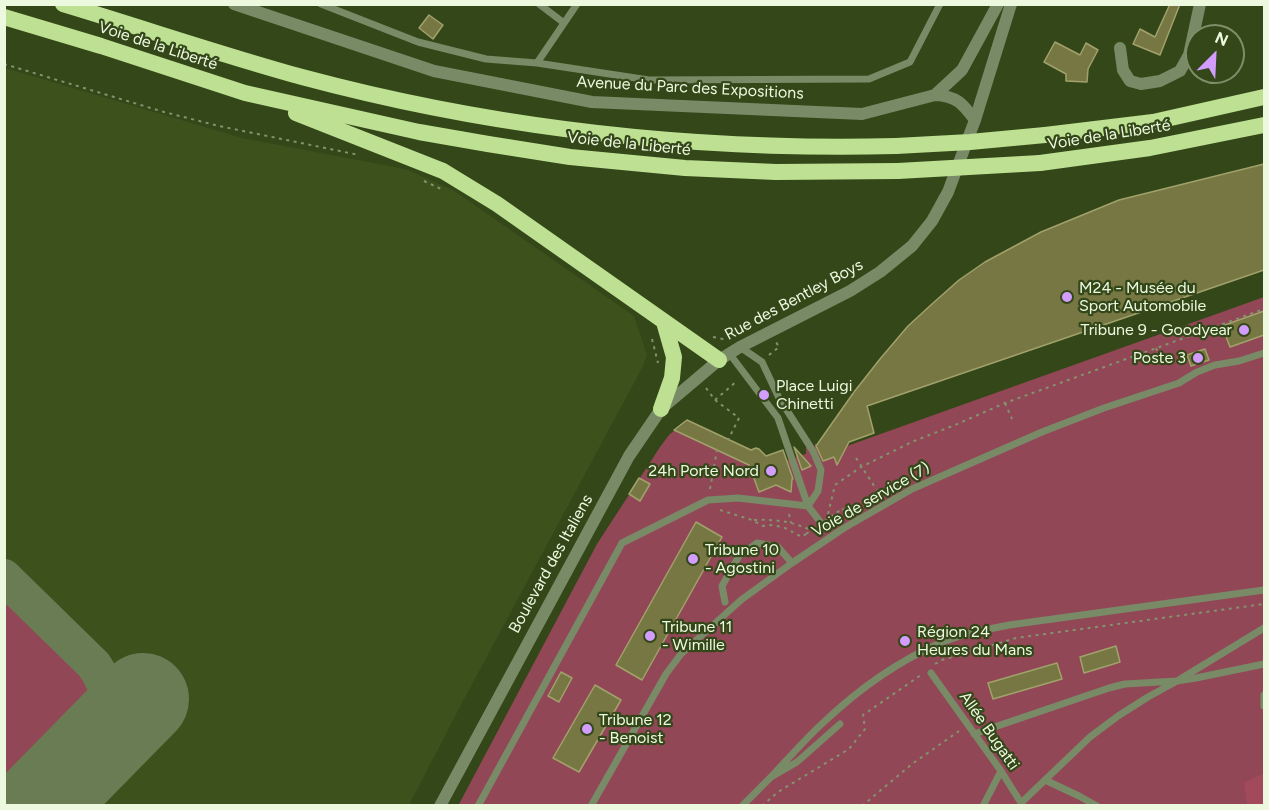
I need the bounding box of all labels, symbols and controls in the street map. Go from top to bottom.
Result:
street label: Voie de la Liberté [96,18,220,74]
north arrow [1185,24,1245,84]
text: N [1212,28,1231,50]
street label: Avenue du Parc des Expositions [576,72,804,104]
street label: Voie de la Liberté [1046,116,1172,154]
street label: Voie de la Liberté [566,128,692,160]
street label: Rue des Bentley Boys [722,255,866,345]
place label: M24 - Musée du Sport Automobile [1079,278,1206,316]
marker: M24 - Musée du Sport Automobile [1060,290,1074,304]
place label: Tribune 9 - Goodyear [1081,320,1232,340]
marker: Tribune 9 - Goodyear [1237,323,1251,337]
place label: Poste 3 [1133,348,1186,368]
marker: Poste 3 [1191,351,1205,365]
place label: Place Luigi Chinetti [776,376,852,414]
marker: Place Luigi Chinetti [757,388,771,402]
street label: Voie de service (7) [809,458,933,542]
place label: 24h Porte Nord [648,461,759,481]
marker: 24h Porte Nord [764,464,778,478]
street label: Boulevard des Italiens [505,491,597,637]
place label: Tribune 10 - Agostini [705,540,779,578]
marker: Tribune 10 - Agostini [686,552,700,566]
place label: Tribune 11 - Wimille [662,617,732,655]
place label: Région 24 Heures du Mans [917,622,1033,660]
marker: Tribune 11 - Wimille [643,629,657,643]
marker: Région 24 Heures du Mans [898,634,912,648]
street label: Allée Bugatti [955,688,1023,774]
place label: Tribune 12 - Benoist [599,710,672,748]
marker: Tribune 12 - Benoist [580,722,594,736]

